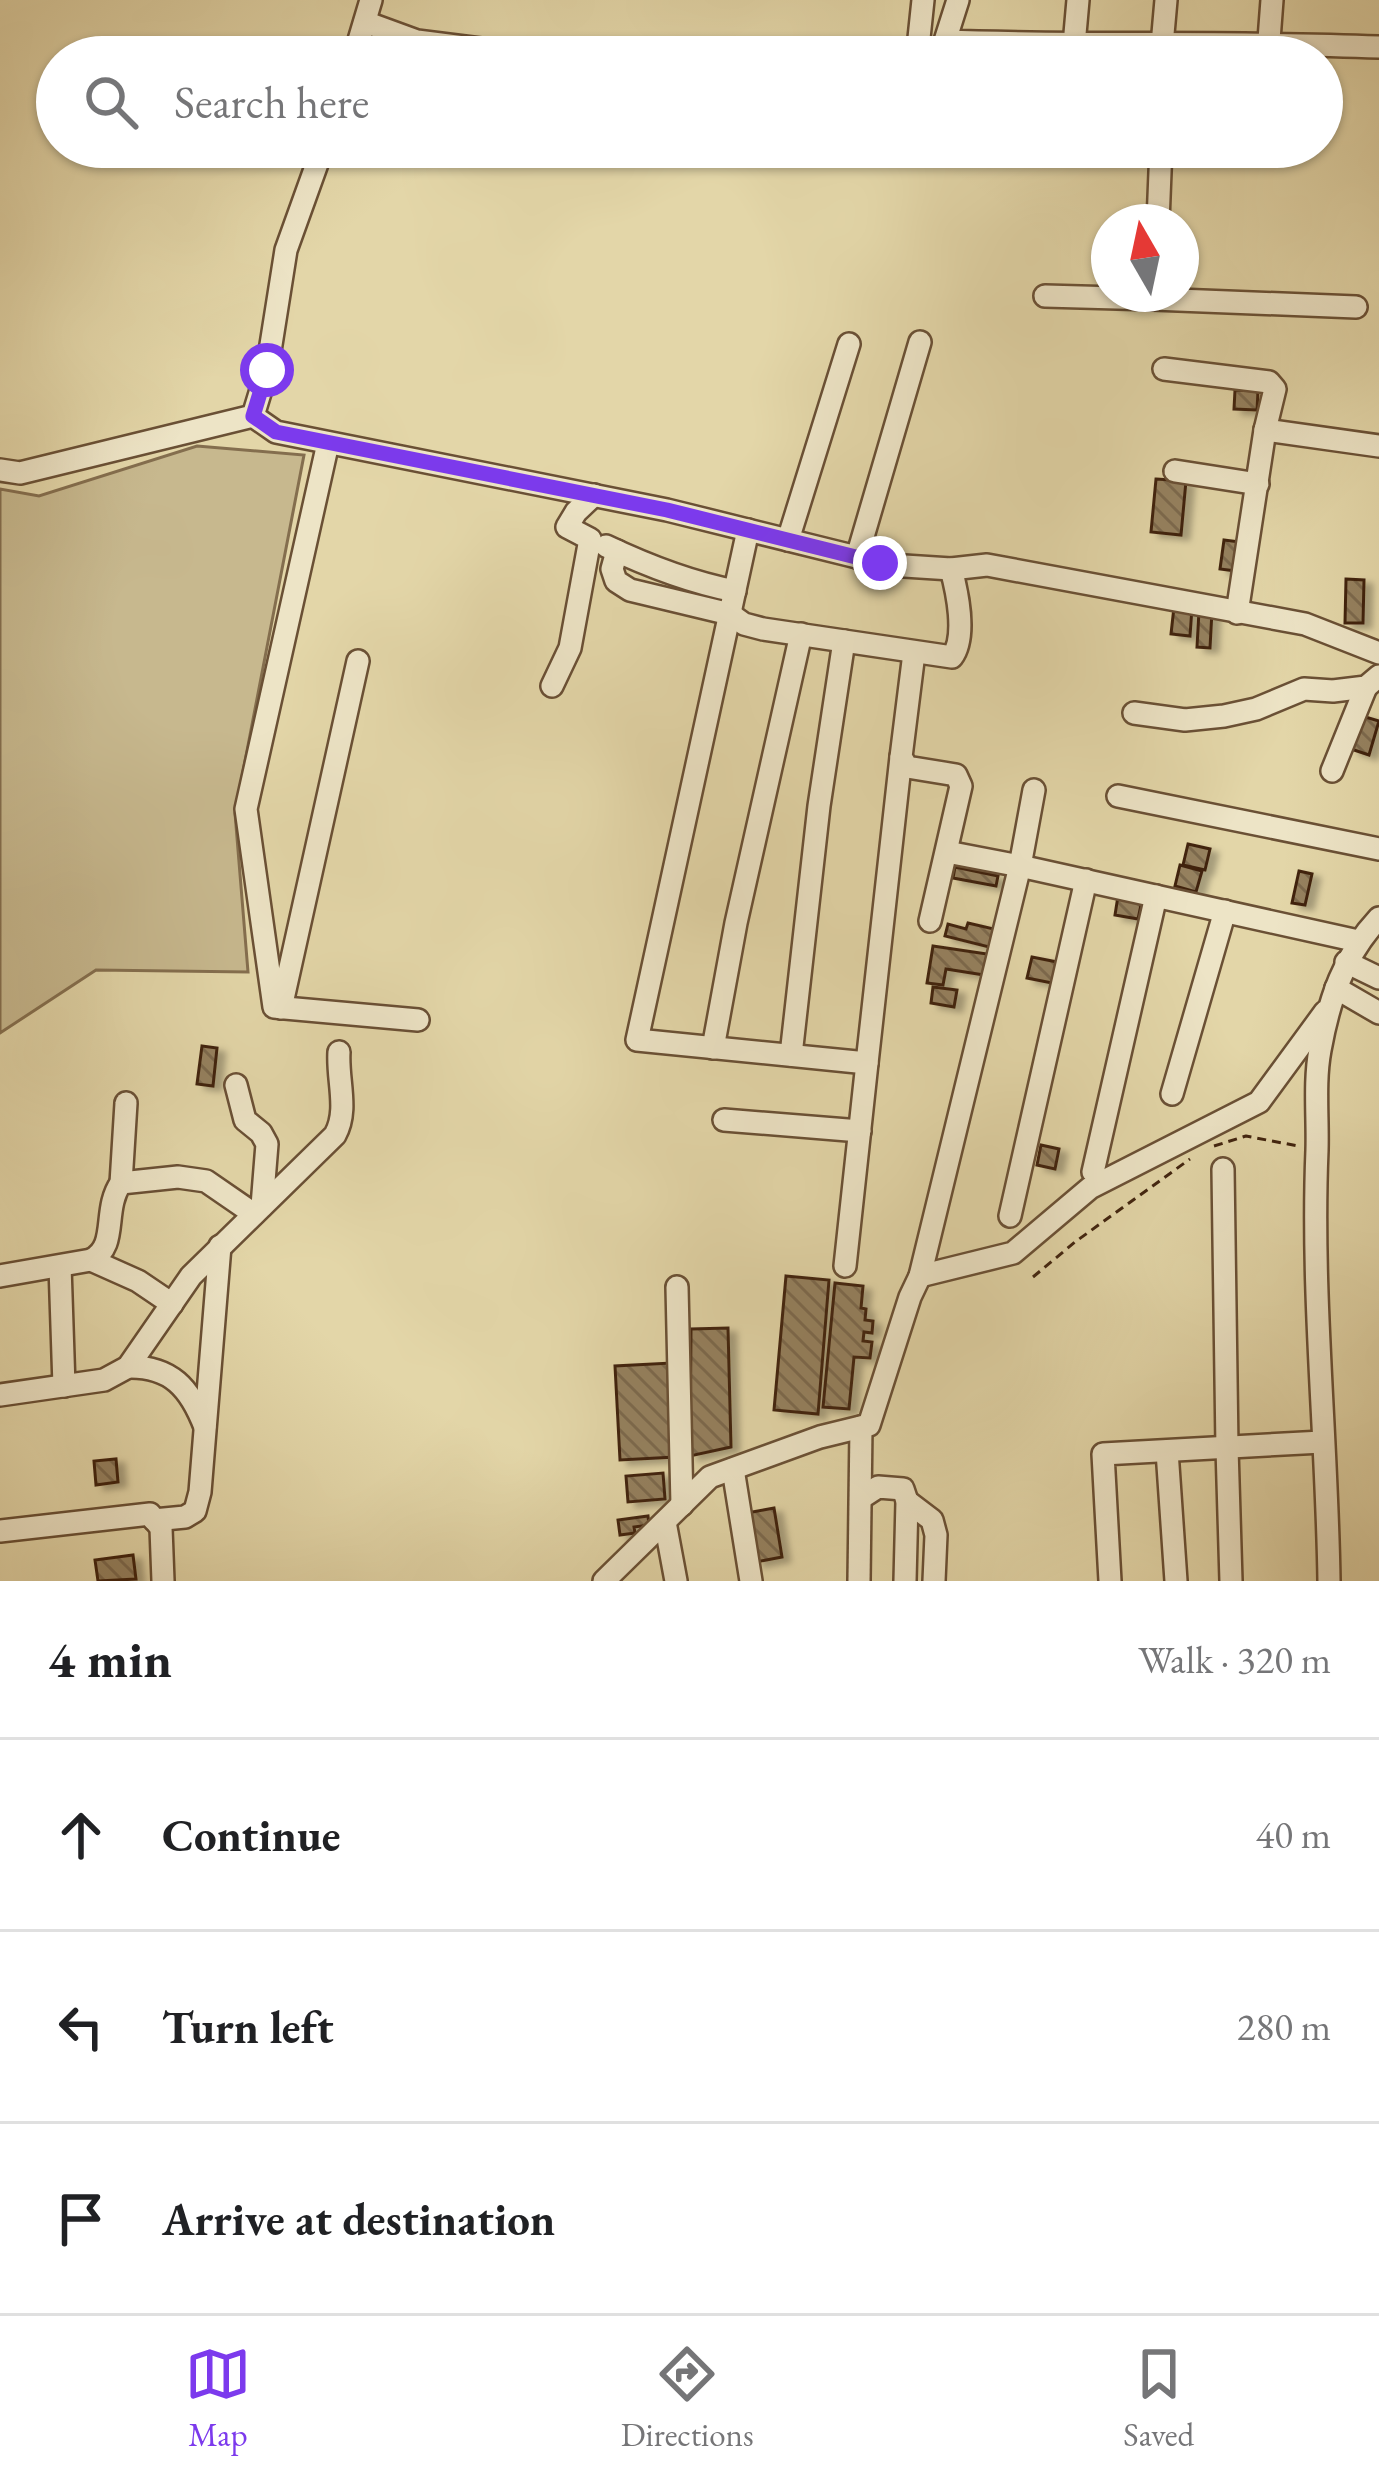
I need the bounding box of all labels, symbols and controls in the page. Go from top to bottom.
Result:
search box [36,36,1343,168]
icon: search [78,69,144,135]
text: Search here [174,73,369,131]
north arrow [1091,204,1199,312]
route start [240,343,294,397]
route end [853,536,907,590]
text: 4 min [48,1626,172,1692]
text: Walk · 320 m [1138,1634,1331,1685]
icon: ahead [48,1802,114,1868]
text: Continue [162,1806,340,1864]
text: 40 m [1255,1809,1331,1860]
icon: left [48,1994,114,2060]
text: Turn left [162,1998,334,2056]
text: 280 m [1237,2001,1331,2052]
icon: arrive [48,2186,114,2252]
text: Arrive at destination [162,2190,555,2248]
tab: Map [185,2341,251,2456]
tab: Directions [621,2341,754,2456]
tab: Saved [1123,2341,1194,2456]

